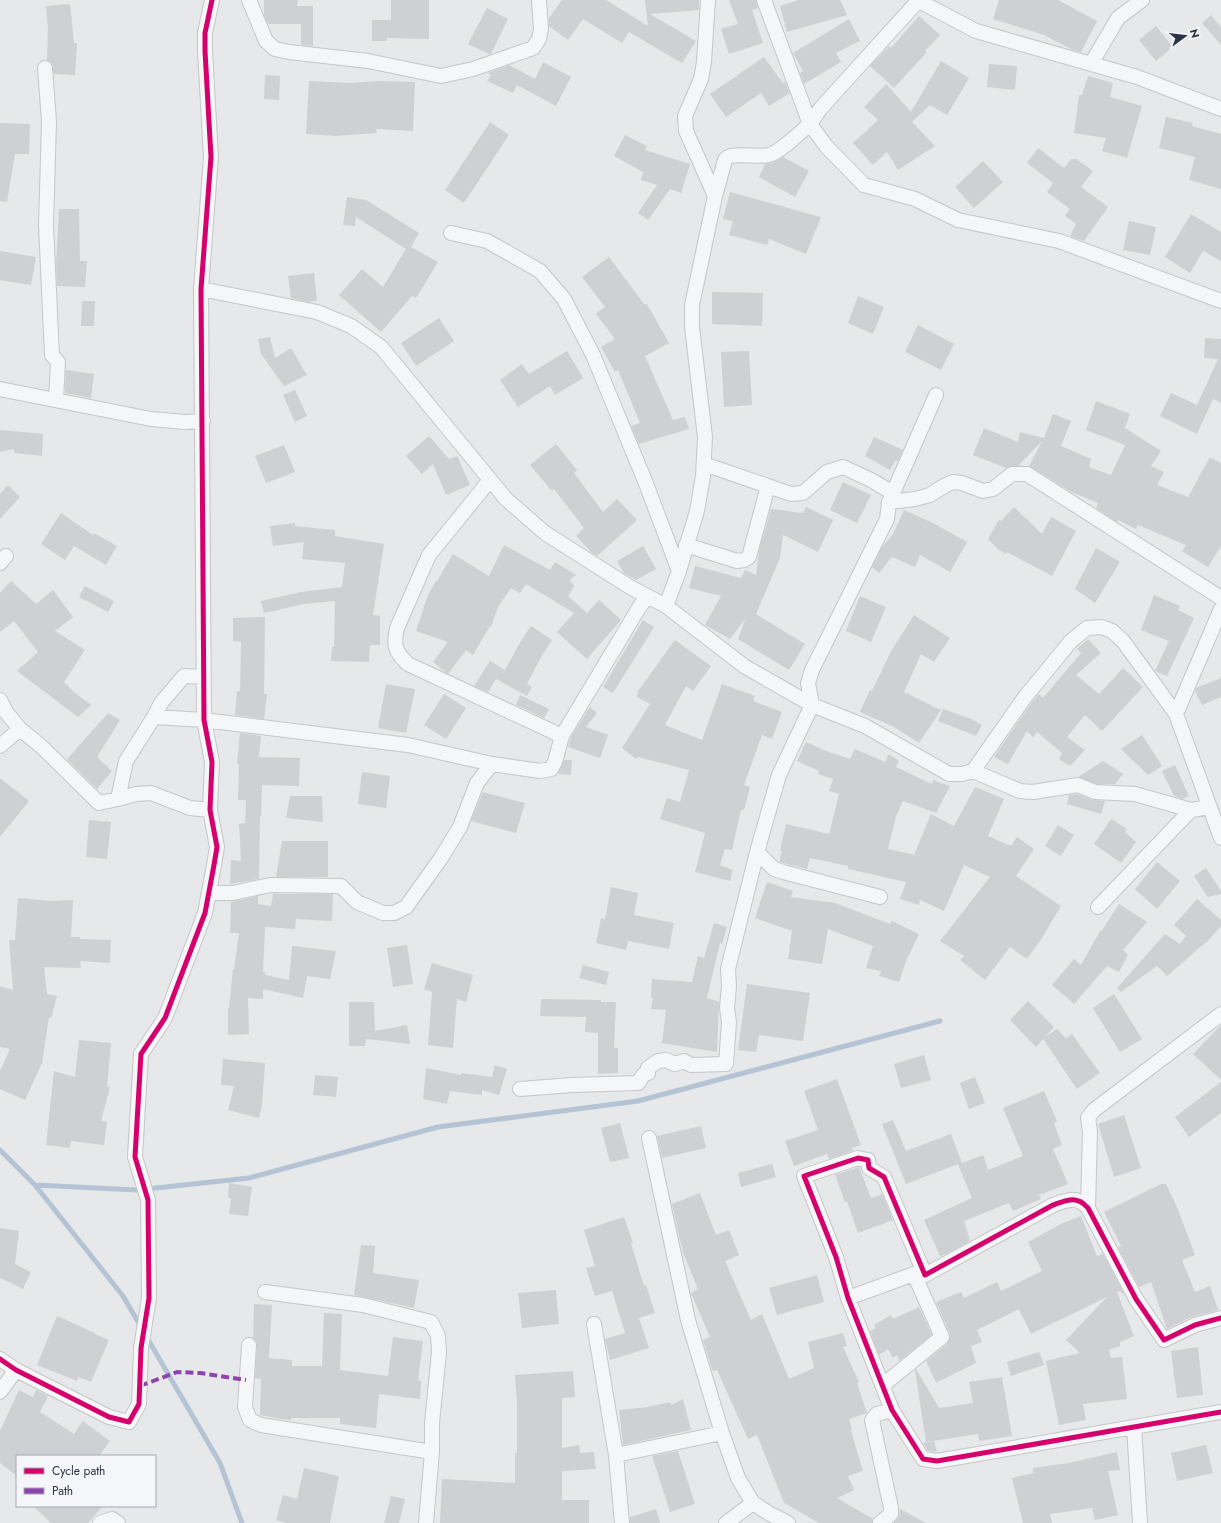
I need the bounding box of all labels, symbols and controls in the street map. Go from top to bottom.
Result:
north arrow [1165,16,1205,56]
text: N [1186,27,1204,40]
legend [16,1455,156,1507]
text: Cycle path [52,1462,105,1480]
text: Path [52,1482,73,1500]

